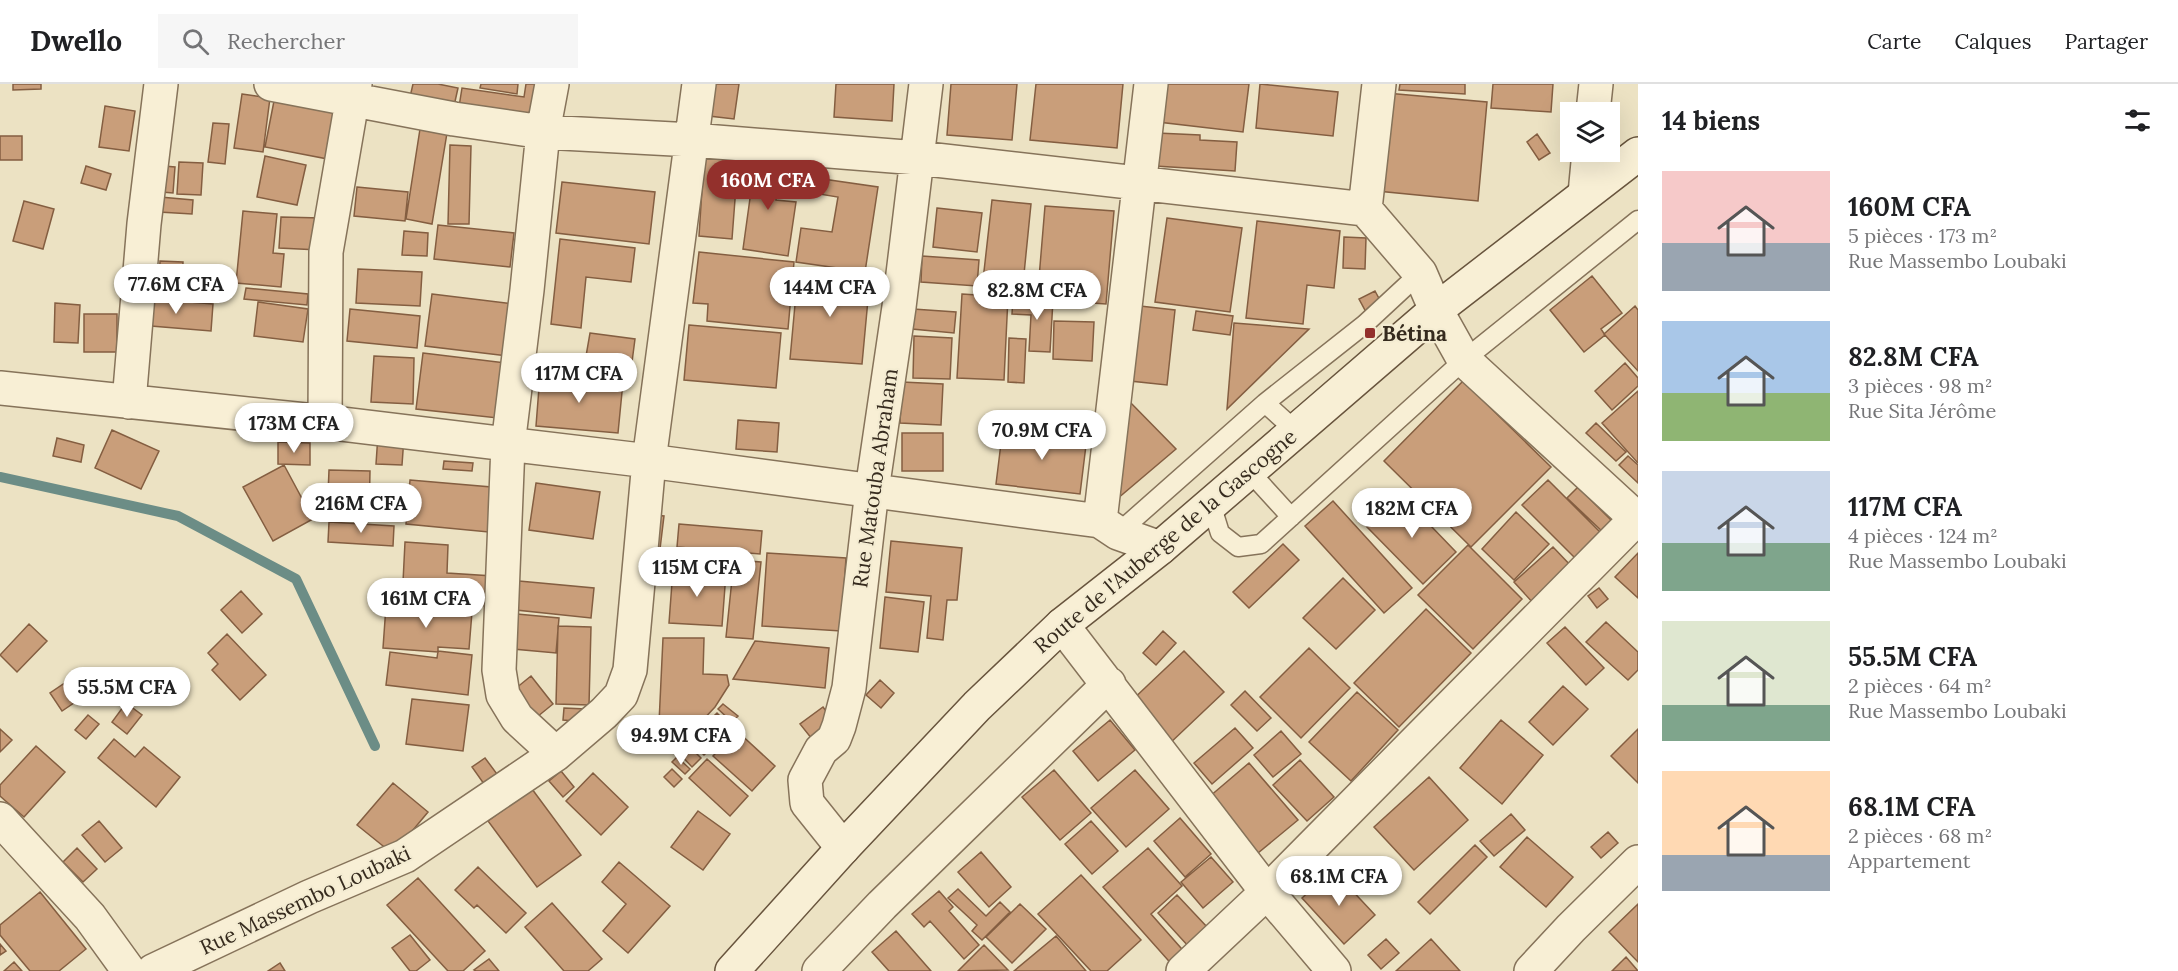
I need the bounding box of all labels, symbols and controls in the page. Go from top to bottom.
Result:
search box [158,14,578,68]
text: Dwello [30,23,122,59]
icon: search [179,25,212,58]
text: Rechercher [227,27,345,55]
text: Carte [1867,28,1921,55]
text: Calques [1954,28,2031,55]
text: Partager [2064,28,2148,55]
map controls [1560,102,1620,162]
button: layers [1560,102,1620,162]
text: 14 biens [1662,104,1760,137]
icon: filters [2121,104,2154,137]
pin: 160M CFA [706,160,830,211]
text: 160M CFA [721,167,815,192]
text: 160M CFA [1848,190,1971,223]
icon: home [1710,195,1782,267]
text: 5 pièces · 173 m² [1848,223,1997,248]
text: Rue Massembo Loubaki [1848,248,2067,273]
pin: 77.6M CFA [107,264,245,315]
pin: 144M CFA [768,267,892,318]
pin: 82.8M CFA [968,270,1106,321]
text: 77.6M CFA [128,271,224,296]
text: 144M CFA [784,274,876,299]
text: 82.8M CFA [987,277,1087,302]
place label: Bétina [1382,320,1447,347]
marker: Bétina [1363,326,1377,340]
text: 82.8M CFA [1848,340,1979,373]
icon: home [1710,345,1782,417]
pin: 117M CFA [517,353,641,404]
text: 117M CFA [535,360,623,385]
street label: Rue Matouba Abraham [846,366,904,590]
text: 3 pièces · 98 m² [1848,373,1993,398]
text: Rue Sita Jérôme [1848,398,1996,423]
pin: 173M CFA [232,403,356,454]
text: 173M CFA [249,410,339,435]
pin: 70.9M CFA [973,410,1111,461]
text: 70.9M CFA [992,417,1092,442]
street label: Route de l'Auberge de la Gascogne [1028,423,1302,659]
pin: 216M CFA [299,483,423,534]
pin: 182M CFA [1350,488,1474,539]
text: 216M CFA [315,490,407,515]
text: 117M CFA [1848,490,1962,523]
text: 182M CFA [1366,495,1458,520]
icon: home [1710,495,1782,567]
text: 4 pièces · 124 m² [1848,523,1998,548]
pin: 115M CFA [635,547,759,598]
text: Rue Massembo Loubaki [1848,548,2067,573]
text: 115M CFA [652,554,742,579]
pin: 161M CFA [364,578,488,629]
text: 161M CFA [381,585,471,610]
text: 55.5M CFA [1848,640,1977,673]
icon: home [1710,645,1782,717]
pin: 55.5M CFA [58,667,196,718]
text: 2 pièces · 64 m² [1848,673,1992,698]
text: 55.5M CFA [77,674,177,699]
text: Rue Massembo Loubaki [1848,698,2067,723]
pin: 94.9M CFA [612,715,750,766]
text: 94.9M CFA [631,722,731,747]
text: 68.1M CFA [1848,790,1975,823]
icon: home [1710,795,1782,867]
text: 2 pièces · 68 m² [1848,823,1992,848]
street label: Rue Massembo Loubaki [195,839,415,961]
text: Appartement [1848,848,1971,873]
pin: 68.1M CFA [1270,856,1408,907]
text: 68.1M CFA [1290,863,1388,888]

